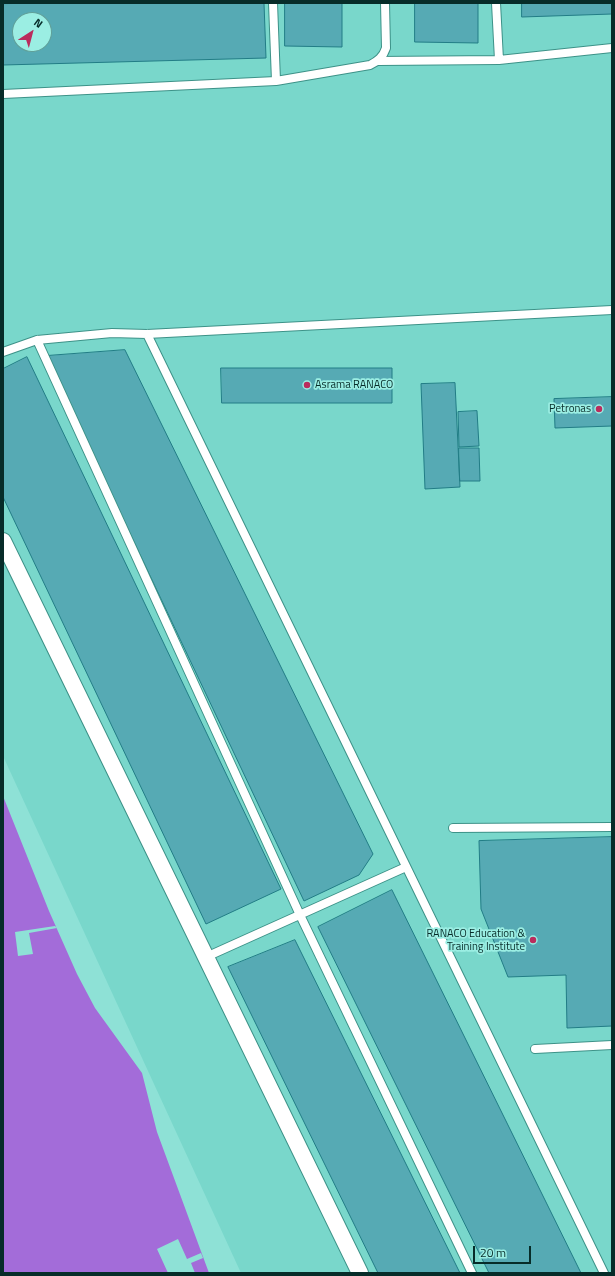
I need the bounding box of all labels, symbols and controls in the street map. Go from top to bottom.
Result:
north arrow [12,12,52,52]
text: N [31,14,46,32]
place label: Asrama RANACO [315,378,393,392]
marker: Asrama RANACO [302,380,312,390]
place label: Petronas [549,402,591,416]
marker: Petronas [594,404,604,414]
place label: RANACO Education & Training Institute [426,927,525,953]
marker: RANACO Education & Training Institute [528,935,538,945]
scale bar [475,1238,533,1264]
text: 20 m [480,1243,506,1262]

